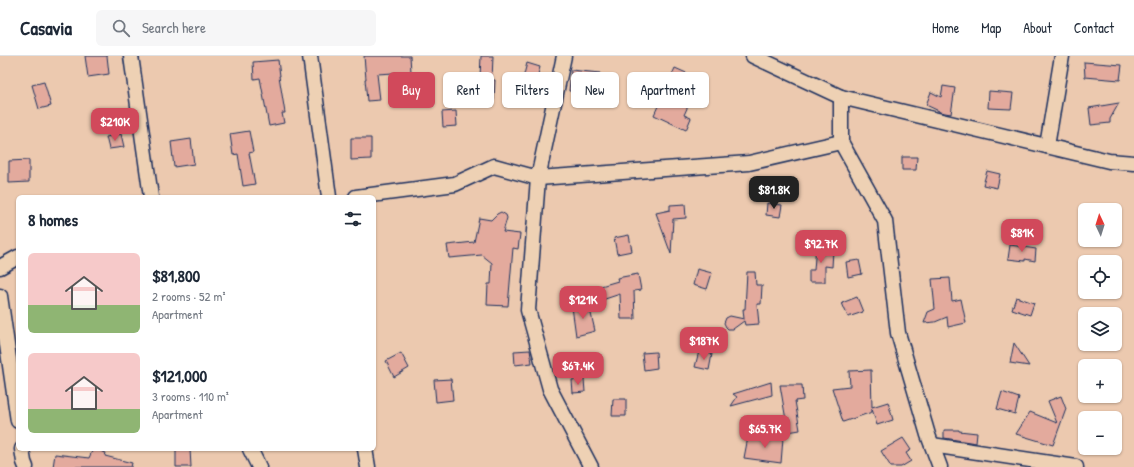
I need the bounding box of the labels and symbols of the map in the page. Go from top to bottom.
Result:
pin: $210K [87,108,143,142]
pin: $81.8K [741,176,807,210]
north arrow [1078,203,1122,247]
pin: $81K [998,219,1046,253]
pin: $92.7K [788,230,854,264]
pin: $121K [555,286,611,320]
pin: $187K [676,327,732,361]
pin: $67.4K [545,352,611,386]
pin: $65.7K [732,415,798,449]

